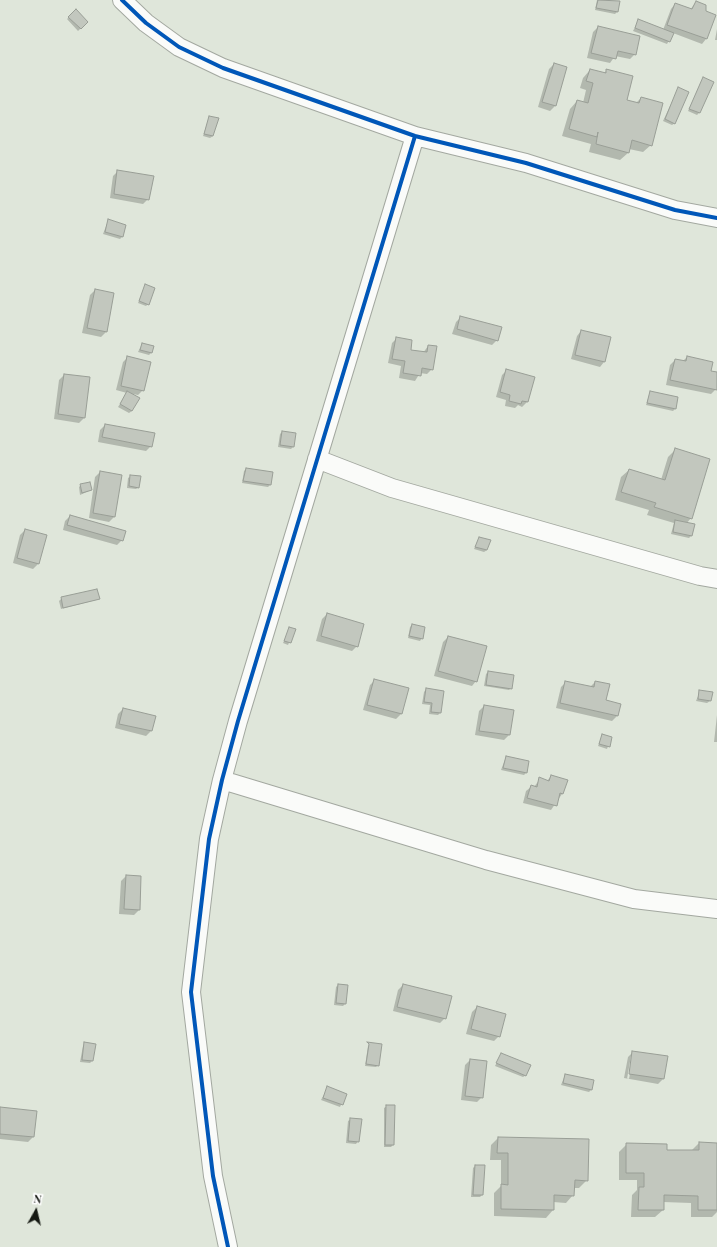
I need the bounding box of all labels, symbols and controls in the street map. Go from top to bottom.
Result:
north arrow [16,1191,56,1231]
text: N [33,1191,43,1207]

